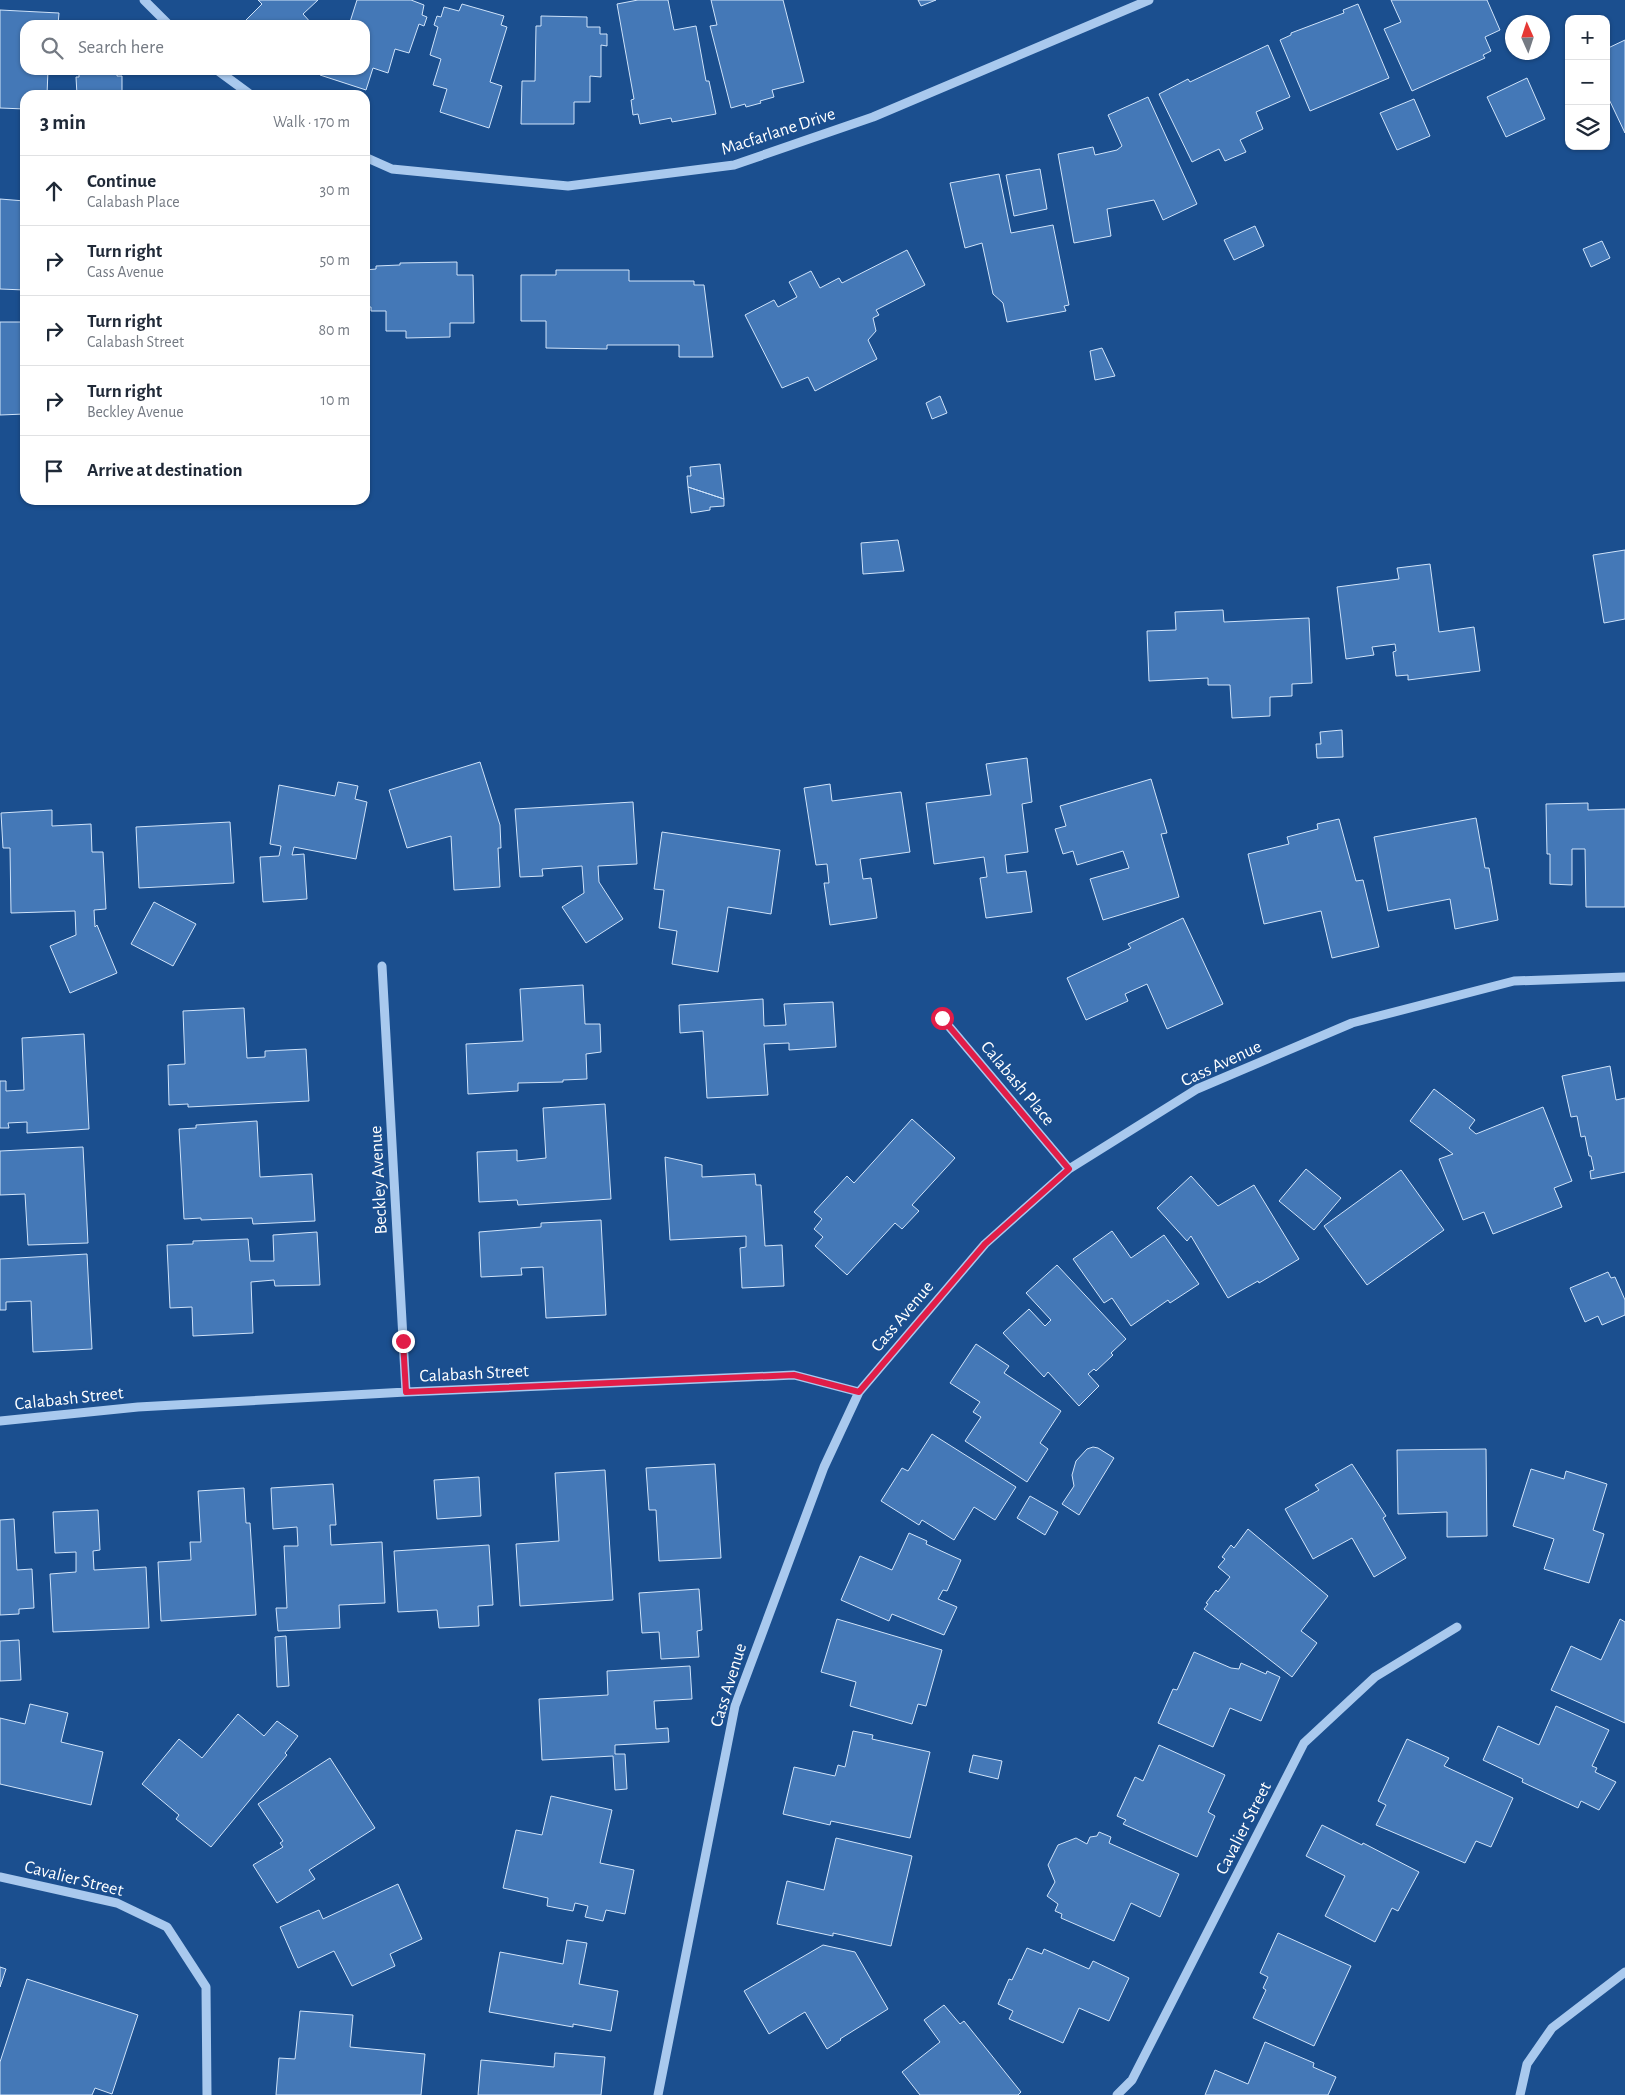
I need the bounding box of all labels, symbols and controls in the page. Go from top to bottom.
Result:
north arrow [1505,15,1550,60]
map controls [1565,15,1610,150]
button: + [1565,15,1610,60]
search box [20,20,370,75]
icon: search [38,34,66,62]
text: Search here [78,38,164,57]
button: − [1565,60,1610,105]
street label: Macfarlane Drive [719,105,838,159]
button: layers [1565,105,1610,150]
text: 3 min [40,112,86,133]
text: Walk · 170 m [273,114,350,130]
text: Continue [87,172,156,191]
icon: ahead [40,177,68,205]
text: 30 m [320,182,350,198]
text: Calabash Place [87,194,180,210]
text: Turn right [87,242,162,261]
icon: right [40,247,68,275]
text: 50 m [319,252,350,268]
text: Cass Avenue [87,264,164,280]
text: Turn right [87,312,162,331]
icon: right [40,317,68,345]
text: 80 m [319,322,350,338]
text: Calabash Street [87,334,184,350]
text: Turn right [87,382,162,401]
icon: right [40,387,68,415]
text: 10 m [321,392,350,408]
text: Beckley Avenue [87,404,184,420]
icon: arrive [40,457,68,485]
text: Arrive at destination [87,461,243,480]
route start [931,1007,954,1030]
street label: Cass Avenue [1178,1037,1264,1090]
street label: Calabash Place [977,1038,1058,1129]
street label: Beckley Avenue [367,1125,391,1235]
street label: Cass Avenue [868,1278,937,1356]
route end [392,1330,415,1353]
street label: Calabash Street [419,1362,529,1386]
street label: Calabash Street [14,1384,125,1414]
street label: Cass Avenue [708,1641,750,1729]
street label: Cavalier Street [1213,1779,1275,1878]
street label: Cavalier Street [22,1858,125,1900]

